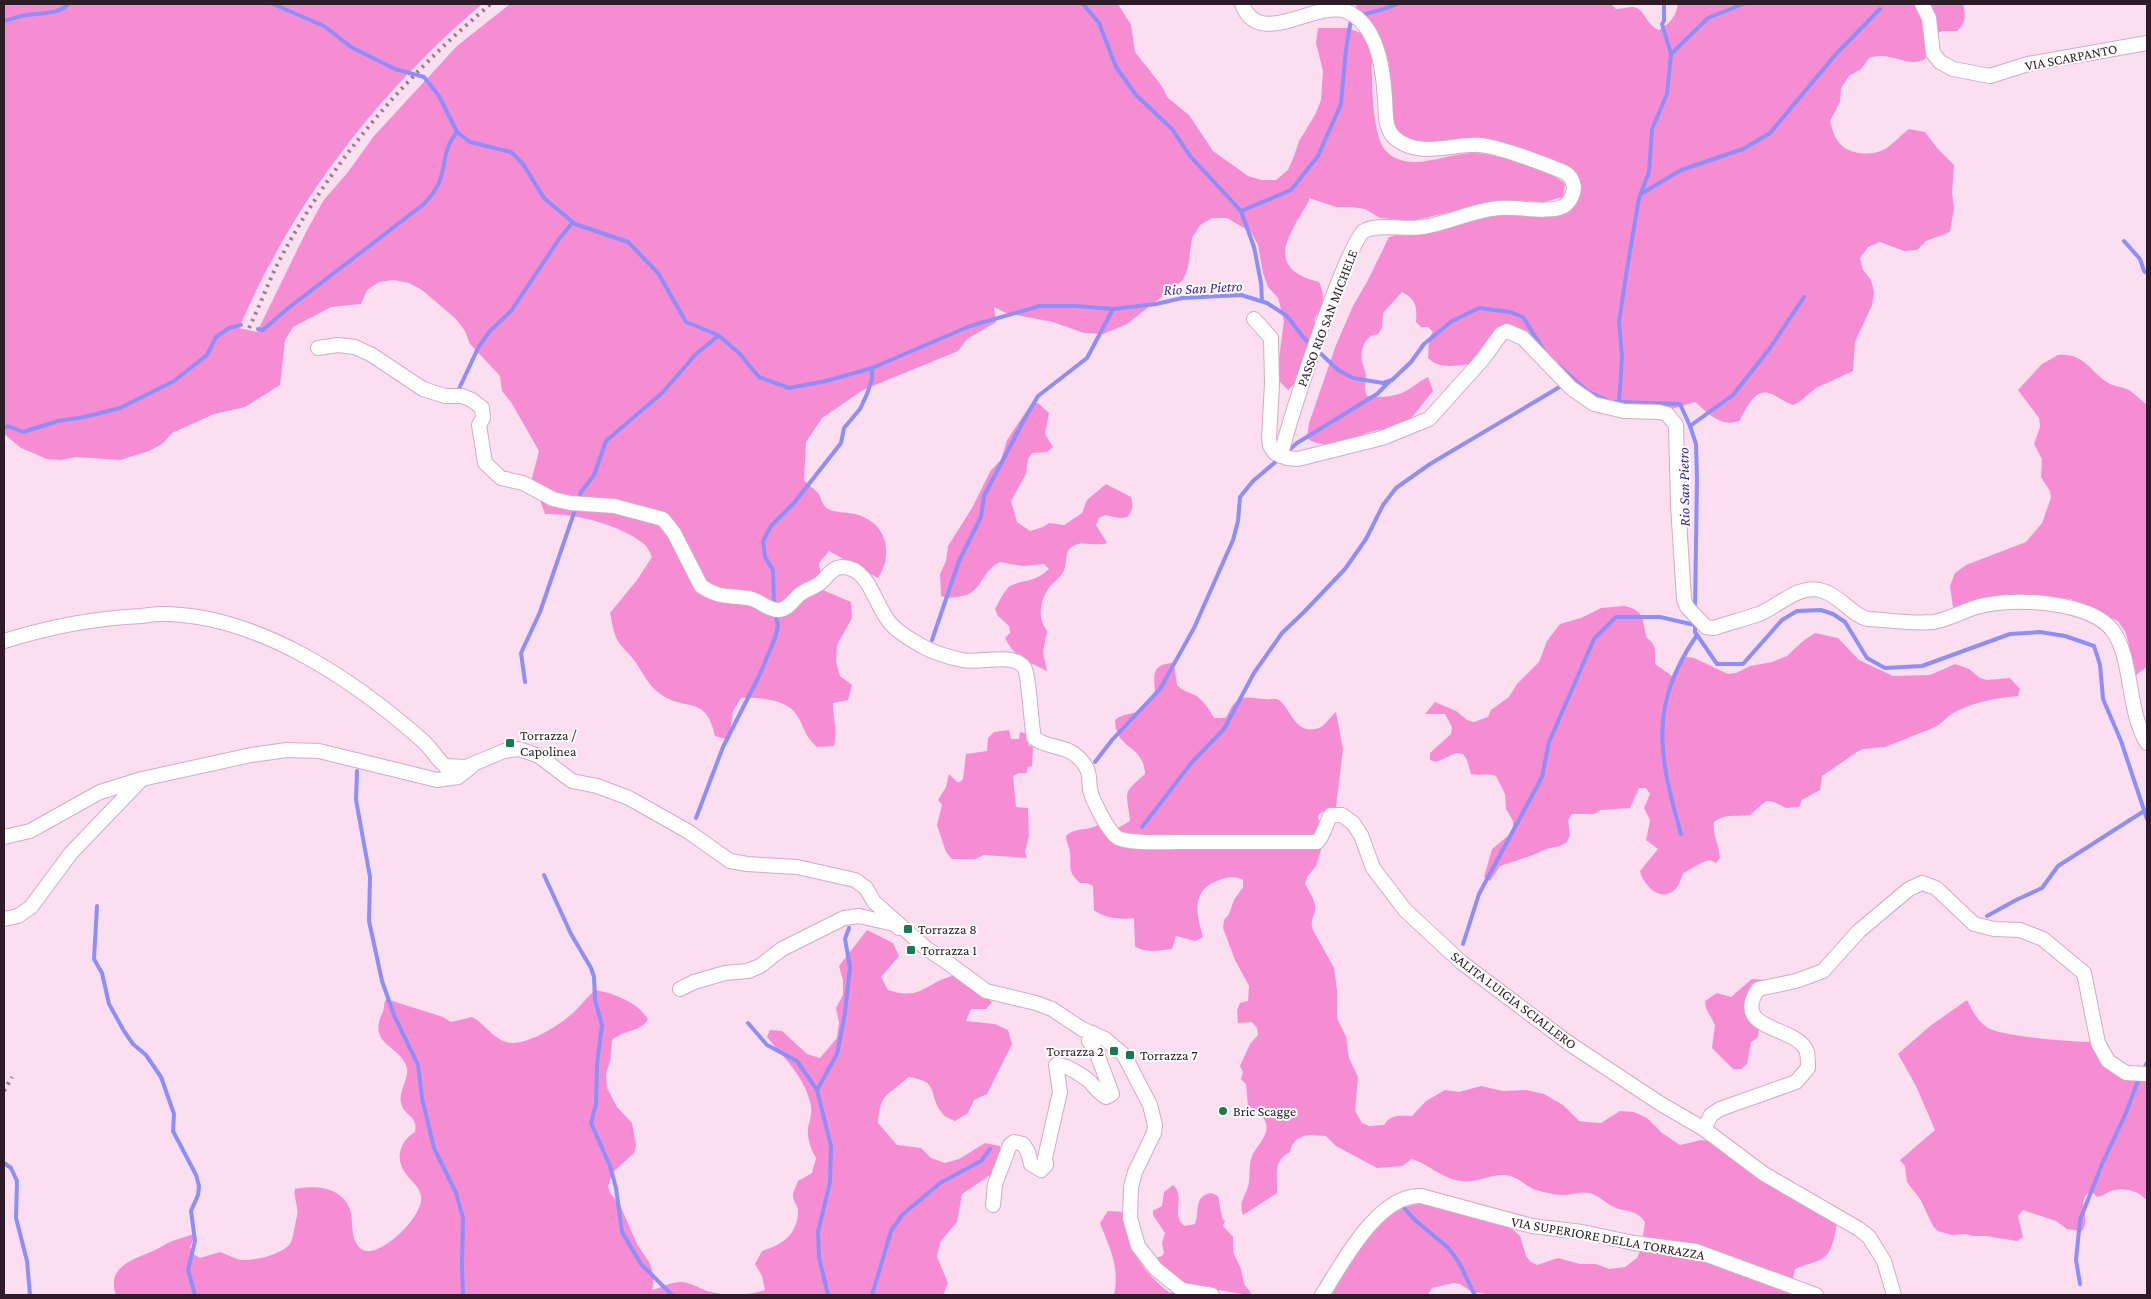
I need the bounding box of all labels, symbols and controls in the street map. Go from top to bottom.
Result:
street label: VIA SCARPANTO [2023,40,2119,74]
street label: PASSO RIO SAN MICHELE [1293,247,1361,389]
water label: Rio San Pietro [1163,278,1243,298]
water label: Rio San Pietro [1675,447,1693,527]
place label: Torrazza / Capolinea [520,727,577,759]
marker: Torrazza / Capolinea [504,737,516,749]
place label: Torrazza 8 [918,921,977,937]
marker: Torrazza 8 [902,923,914,935]
place label: Torrazza 1 [921,942,977,958]
marker: Torrazza 1 [905,944,917,956]
street label: SALITA LUIGIA SCIALLERO [1448,948,1580,1052]
place label: Torrazza 2 [1046,1043,1104,1059]
marker: Torrazza 2 [1108,1045,1120,1057]
place label: Torrazza 7 [1140,1047,1198,1063]
marker: Torrazza 7 [1124,1049,1136,1061]
place label: Bric Scagge [1233,1103,1296,1119]
marker: Bric Scagge [1217,1105,1229,1117]
street label: VIA SUPERIORE DELLA TORRAZZA [1510,1213,1706,1263]

